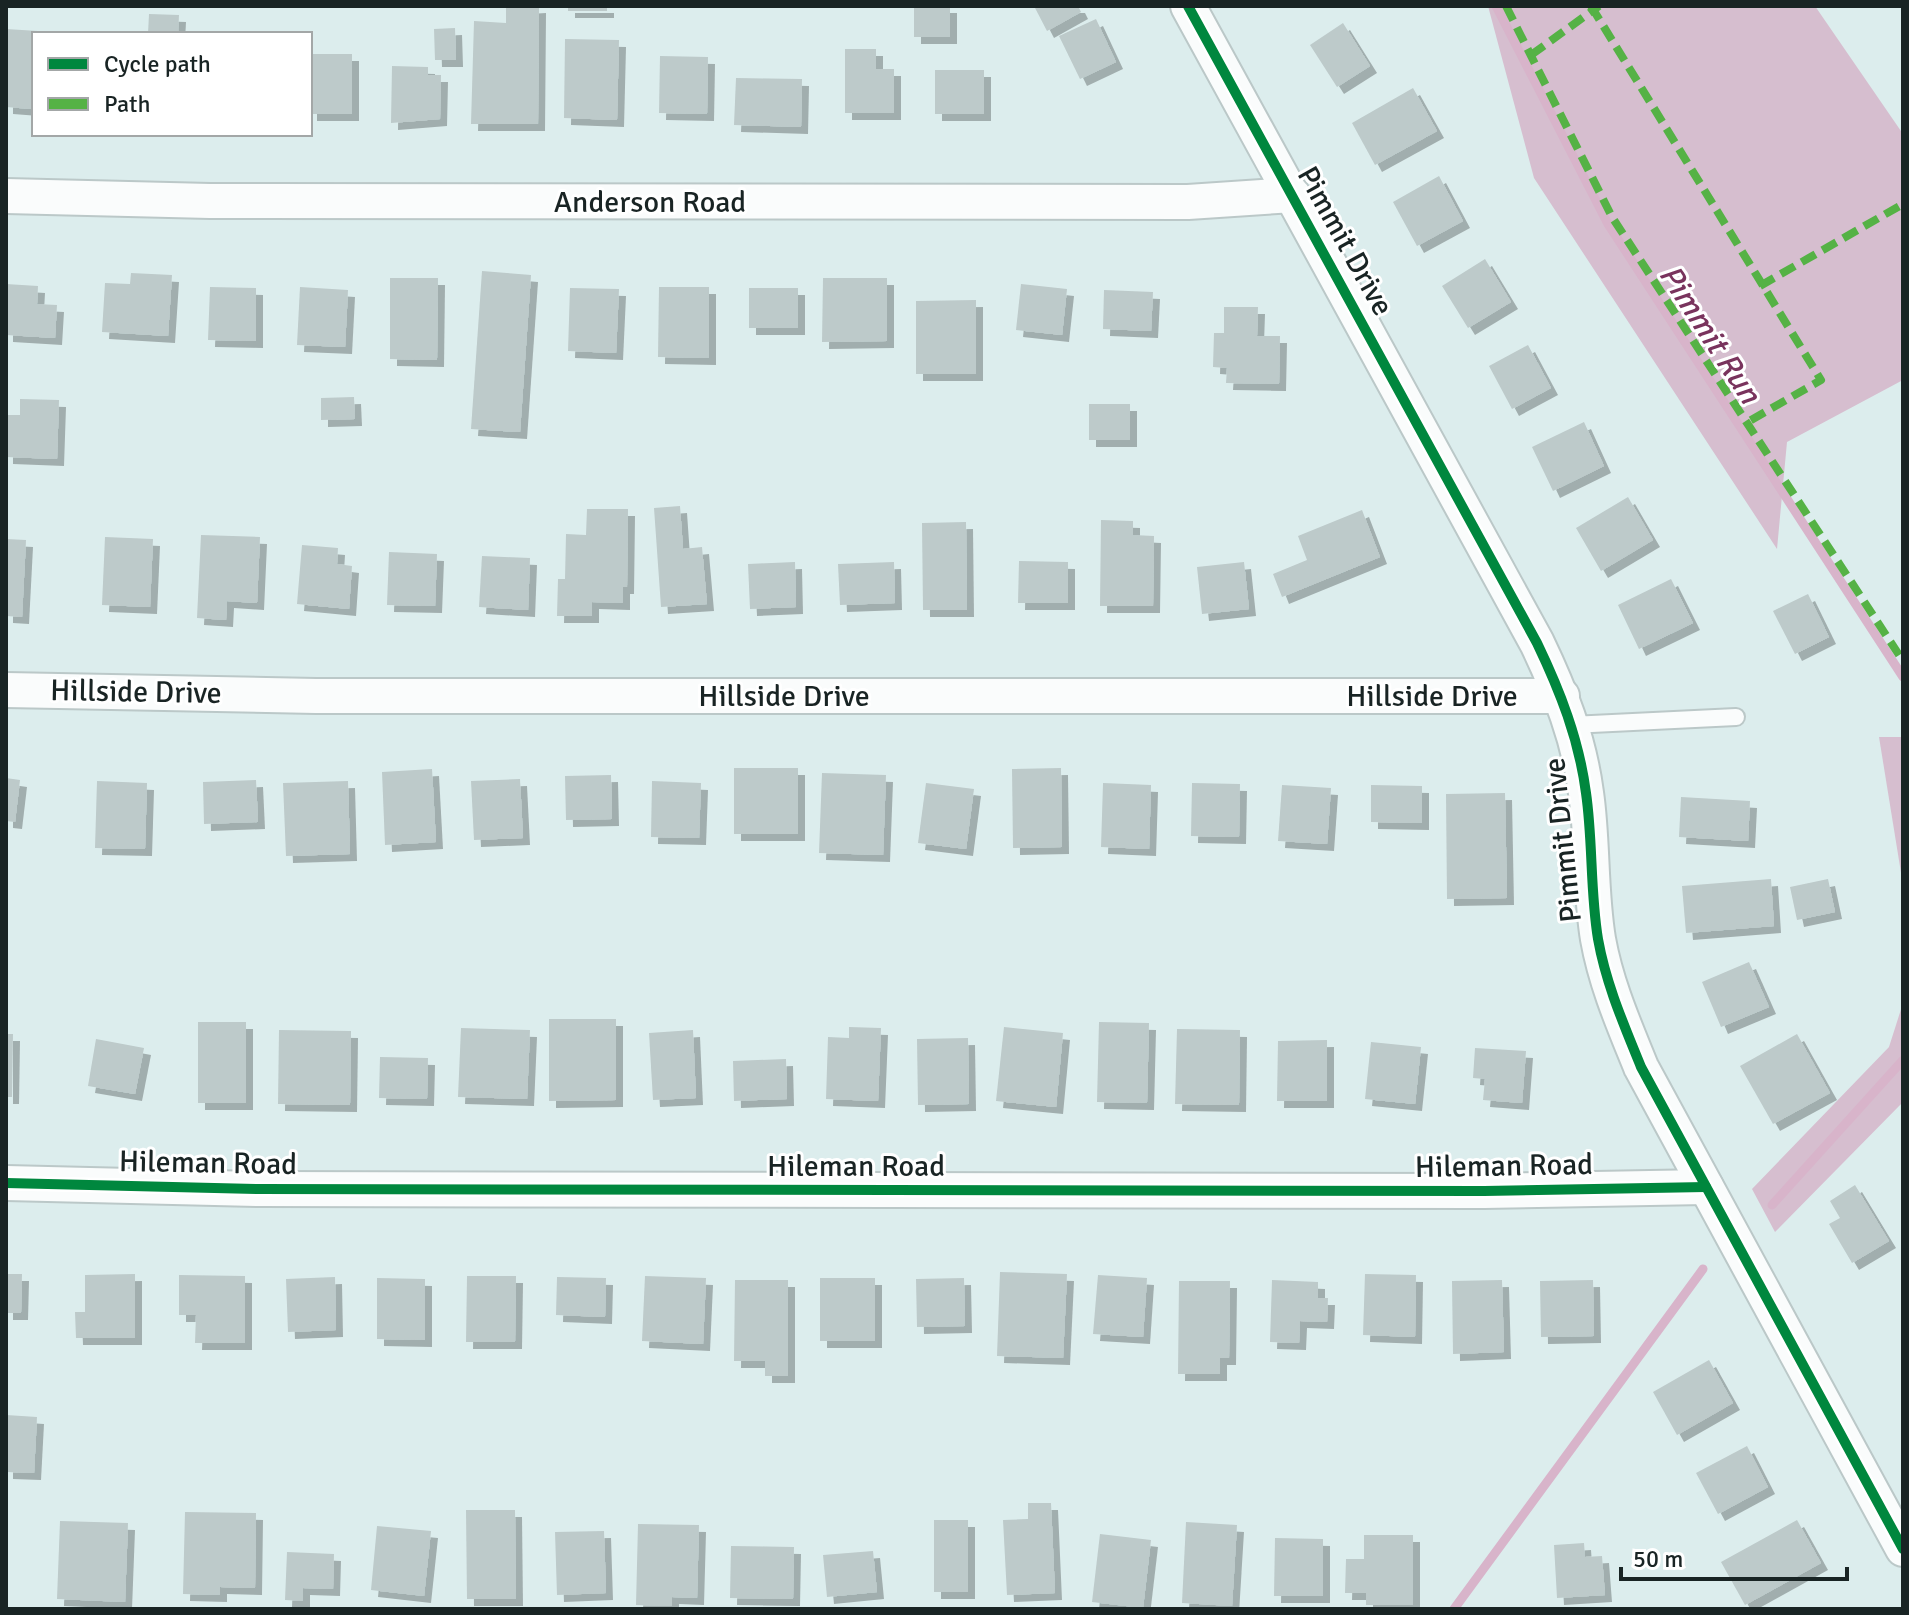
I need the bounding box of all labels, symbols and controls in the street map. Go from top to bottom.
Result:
legend [32,32,312,136]
text: Cycle path [104,49,211,79]
text: Path [104,89,150,119]
street label: Pimmit Drive [1289,160,1401,322]
street label: Anderson Road [554,184,746,221]
water label: Pimmit Run [1651,257,1770,412]
street label: Hillside Drive [50,672,222,712]
street label: Hillside Drive [698,678,870,715]
street label: Hillside Drive [1346,678,1518,715]
street label: Pimmit Drive [1536,756,1590,924]
street label: Hileman Road [119,1143,297,1183]
street label: Hileman Road [1415,1146,1593,1186]
street label: Hileman Road [767,1148,945,1185]
scale bar [1621,1531,1847,1581]
text: 50 m [1633,1544,1683,1574]

